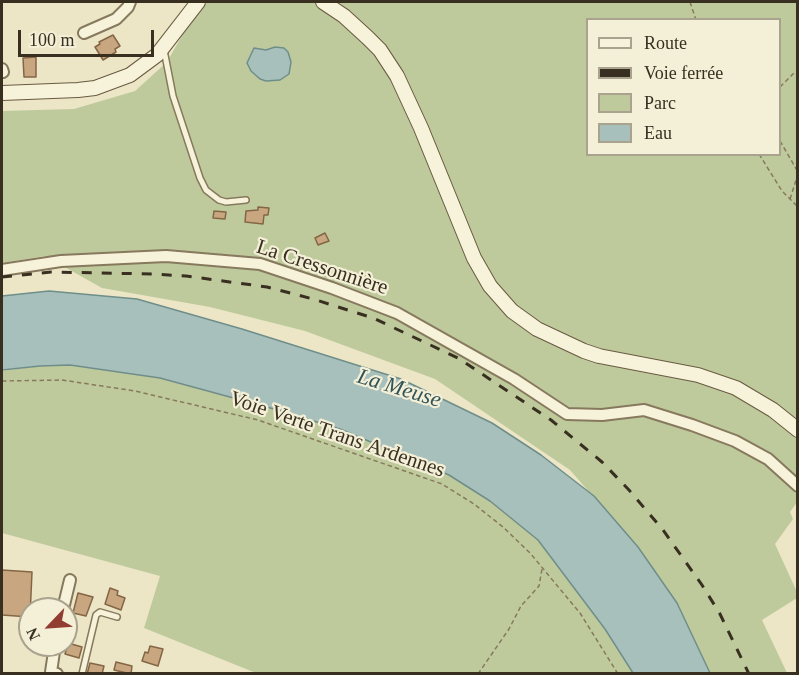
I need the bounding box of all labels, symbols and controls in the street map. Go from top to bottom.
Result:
scale bar [21,18,158,56]
legend [586,18,781,156]
text: 100 m [29,30,75,50]
text: Route [644,33,687,53]
text: Voie ferrée [644,63,723,83]
text: Parc [644,93,676,113]
text: Eau [644,123,672,143]
street label: La Cressonnière [253,235,391,301]
water label: La Meuse [354,364,444,414]
street label: Voie Verte Trans Ardennes [226,386,448,484]
north arrow [18,597,78,657]
text: N [23,625,43,643]

